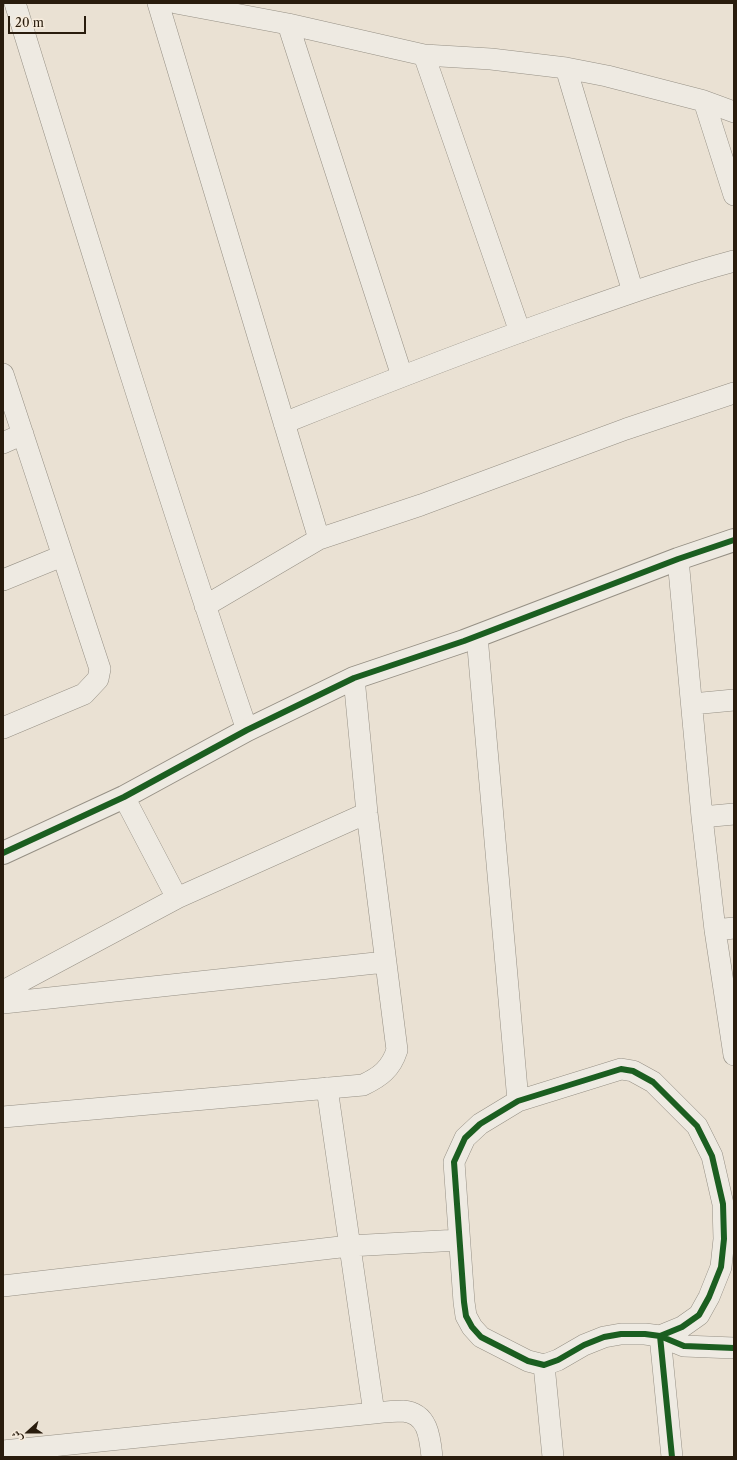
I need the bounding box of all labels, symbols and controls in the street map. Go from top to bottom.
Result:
scale bar [10,8,88,34]
text: 20 m [15,15,44,30]
north arrow [8,1412,48,1452]
text: ش [8,1429,25,1444]

